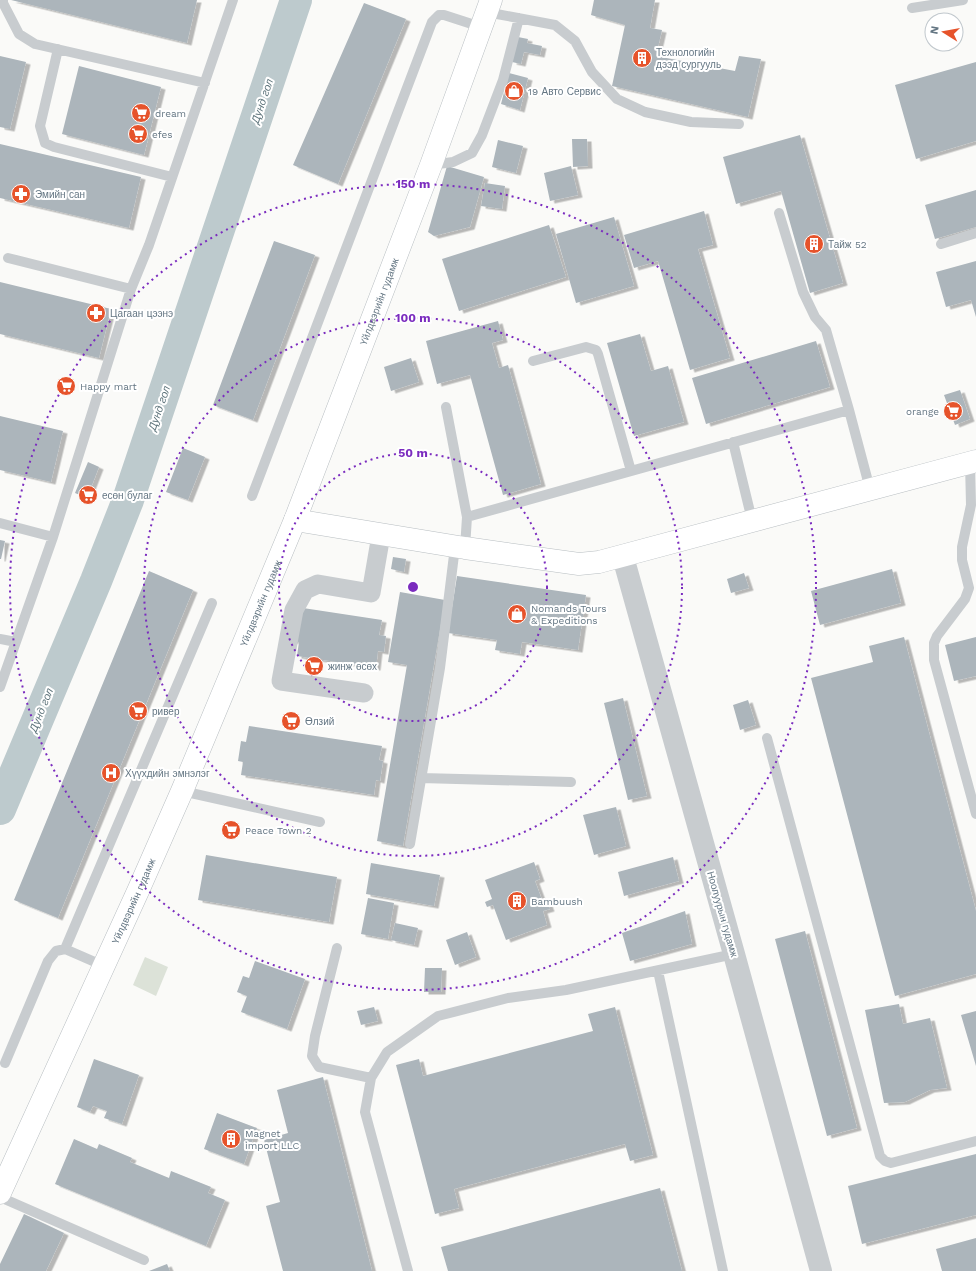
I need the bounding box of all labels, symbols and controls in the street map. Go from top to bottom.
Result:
north arrow [924,12,964,52]
text: N [928,25,942,35]
building icon: Технологийн дээд сургууль [631,47,653,69]
place label: Технологийн дээд сургууль [656,47,721,70]
water label: Дунд гол [248,77,276,127]
shop icon: 19 Авто Сервис [503,80,525,102]
place label: 19 Авто Сервис [528,86,601,97]
supermarket icon: dream [130,102,152,124]
place label: dream [155,108,186,119]
supermarket icon: efes [127,123,149,145]
place label: efes [152,129,173,140]
text: 150 m [396,177,430,191]
pharmacy icon: Эмийн сан [10,183,32,205]
place label: Эмийн сан [35,189,85,200]
building icon: Тайж 52 [803,233,825,255]
place label: Тайж 52 [828,239,867,250]
street label: Yйлдвэрийн гудамж [358,256,401,347]
pharmacy icon: Цагаан цээнэ [85,302,107,324]
place label: Цагаан цээнэ [110,308,173,319]
text: 100 m [395,311,431,325]
supermarket icon: Happy mart [55,375,77,397]
place label: Happy mart [80,381,138,392]
water label: Дунд гол [145,384,173,434]
supermarket icon: orange [942,400,964,422]
place label: orange [906,406,939,417]
text: 50 m [398,446,428,460]
supermarket icon: есөн булаг [77,484,99,506]
place label: есөн булаг [102,490,153,501]
street label: Yйлдвэрийн гудамж [238,558,284,648]
centre of rings [406,580,420,594]
shop icon: Nomands Tours & Expeditions [506,603,528,625]
place label: Nomands Tours & Expeditions [531,603,607,626]
supermarket icon: жинж өсөх [303,655,325,677]
place label: жинж өсөх [328,661,377,672]
water label: Дунд гол [26,686,56,736]
supermarket icon: ривер [127,700,149,722]
place label: ривер [152,706,180,717]
supermarket icon: Өлзий [280,710,302,732]
place label: Өлзий [305,716,334,727]
hospital icon: Хүүхдийн эмнэлэг [100,762,122,784]
place label: Хүүхдийн эмнэлэг [125,768,210,779]
supermarket icon: Peace Town 2 [220,819,242,841]
place label: Peace Town 2 [245,825,312,836]
street label: Yйлдвэрийн гудамж [110,857,158,946]
street label: Ноолуурын гудамж [705,870,740,959]
building icon: Bambuush [506,890,528,912]
place label: Bambuush [531,896,583,907]
building icon: Magnet import LLC [220,1128,242,1150]
place label: Magnet import LLC [245,1128,300,1151]

